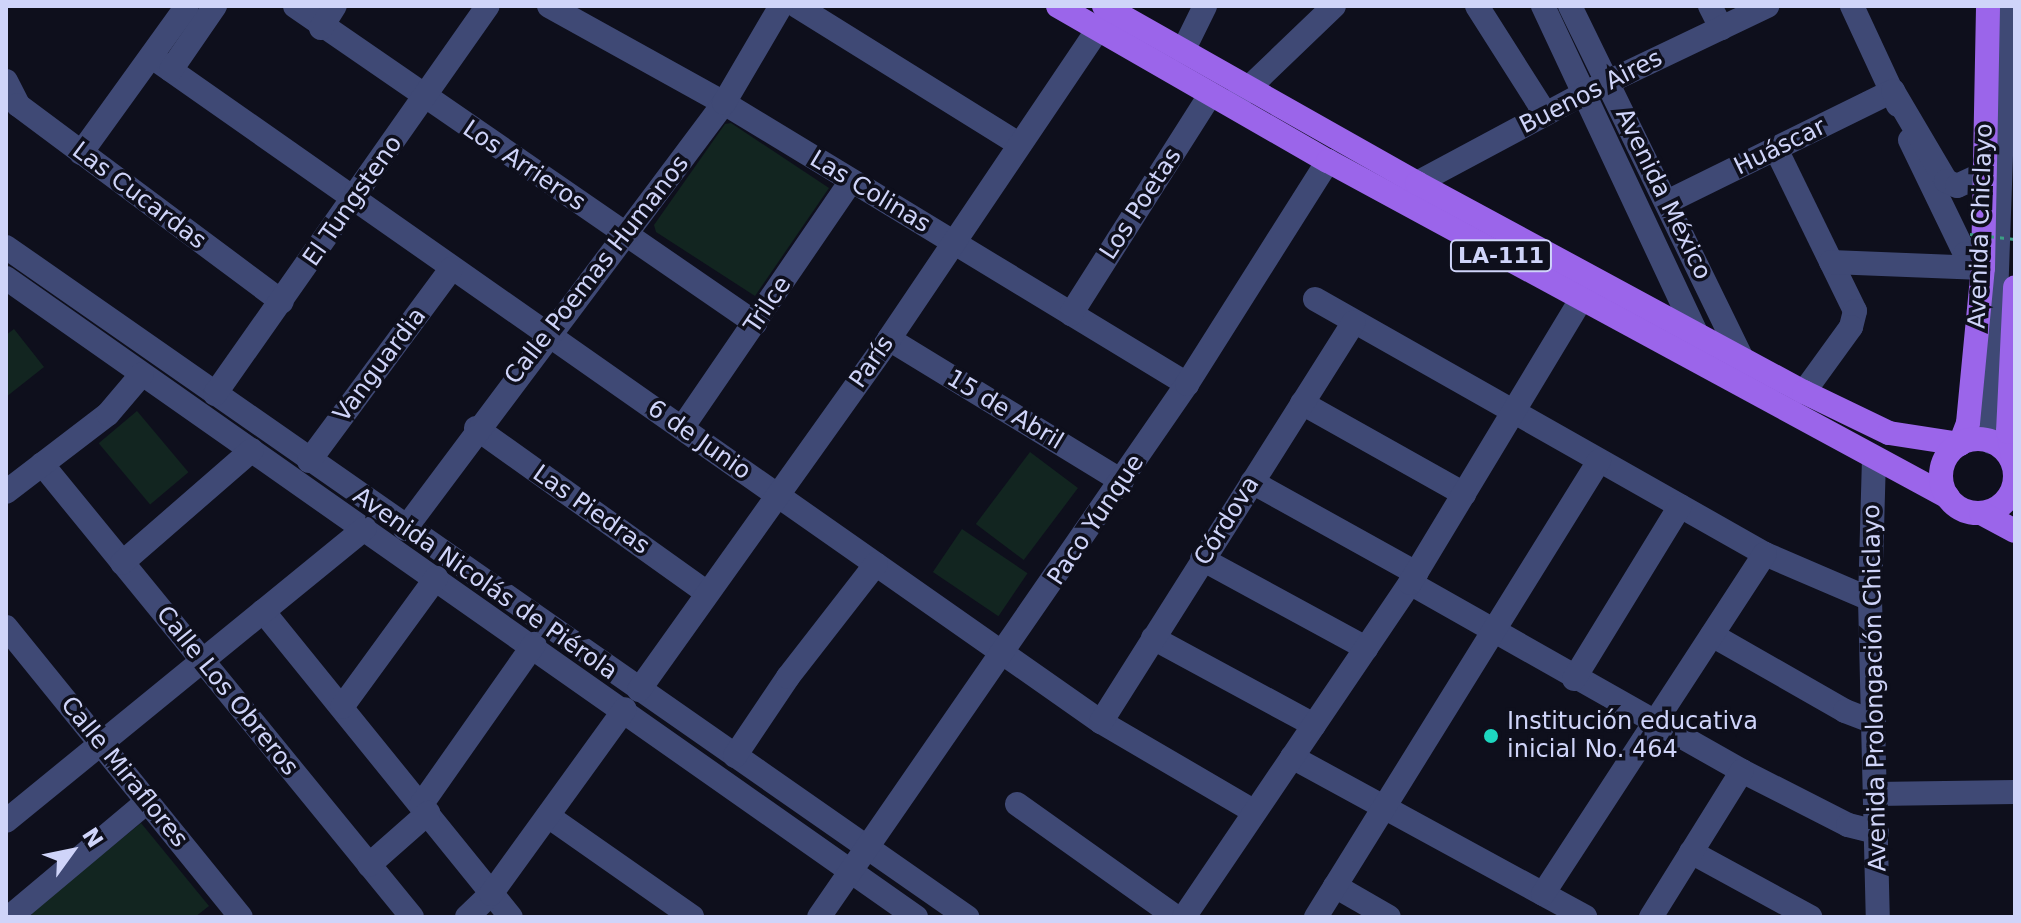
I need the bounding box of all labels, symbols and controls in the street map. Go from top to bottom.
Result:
street label: Buenos Aires [1515,44,1667,140]
street label: Avenida México [1609,104,1717,284]
street label: Huáscar [1730,113,1830,181]
street label: Los Arrieros [457,115,591,217]
street label: Avenida Chiclayo [1963,123,1999,329]
street label: El Tungsteno [297,130,409,272]
street label: Las Cucardas [66,136,212,256]
street label: Los Poetas [1094,143,1188,265]
street label: Las Colinas [805,145,935,239]
street label: Calle Poemas Humanos [499,150,695,390]
road number: LA-111 [1449,238,1553,274]
street label: Trilce [739,271,797,339]
street label: Vanguardia [328,302,432,428]
street label: París [844,330,900,394]
street label: 15 de Abril [942,364,1068,456]
street label: 6 de Junio [642,394,756,486]
street label: Paco Yunque [1042,449,1150,591]
street label: Las Piedras [527,459,655,561]
street label: Córdova [1188,471,1266,571]
street label: Avenida Nicolás de Piérola [347,482,623,686]
street label: Avenida Prolongación Chiclayo [1857,504,1893,872]
street label: Calle Los Obreros [150,600,304,782]
street label: Calle Miraflores [54,691,194,853]
place label: Institución educativa inicial No. 464 [1507,708,1758,764]
marker: Institución educativa inicial No. 464 [1482,727,1500,745]
north arrow [32,811,112,891]
text: N [77,823,108,852]

